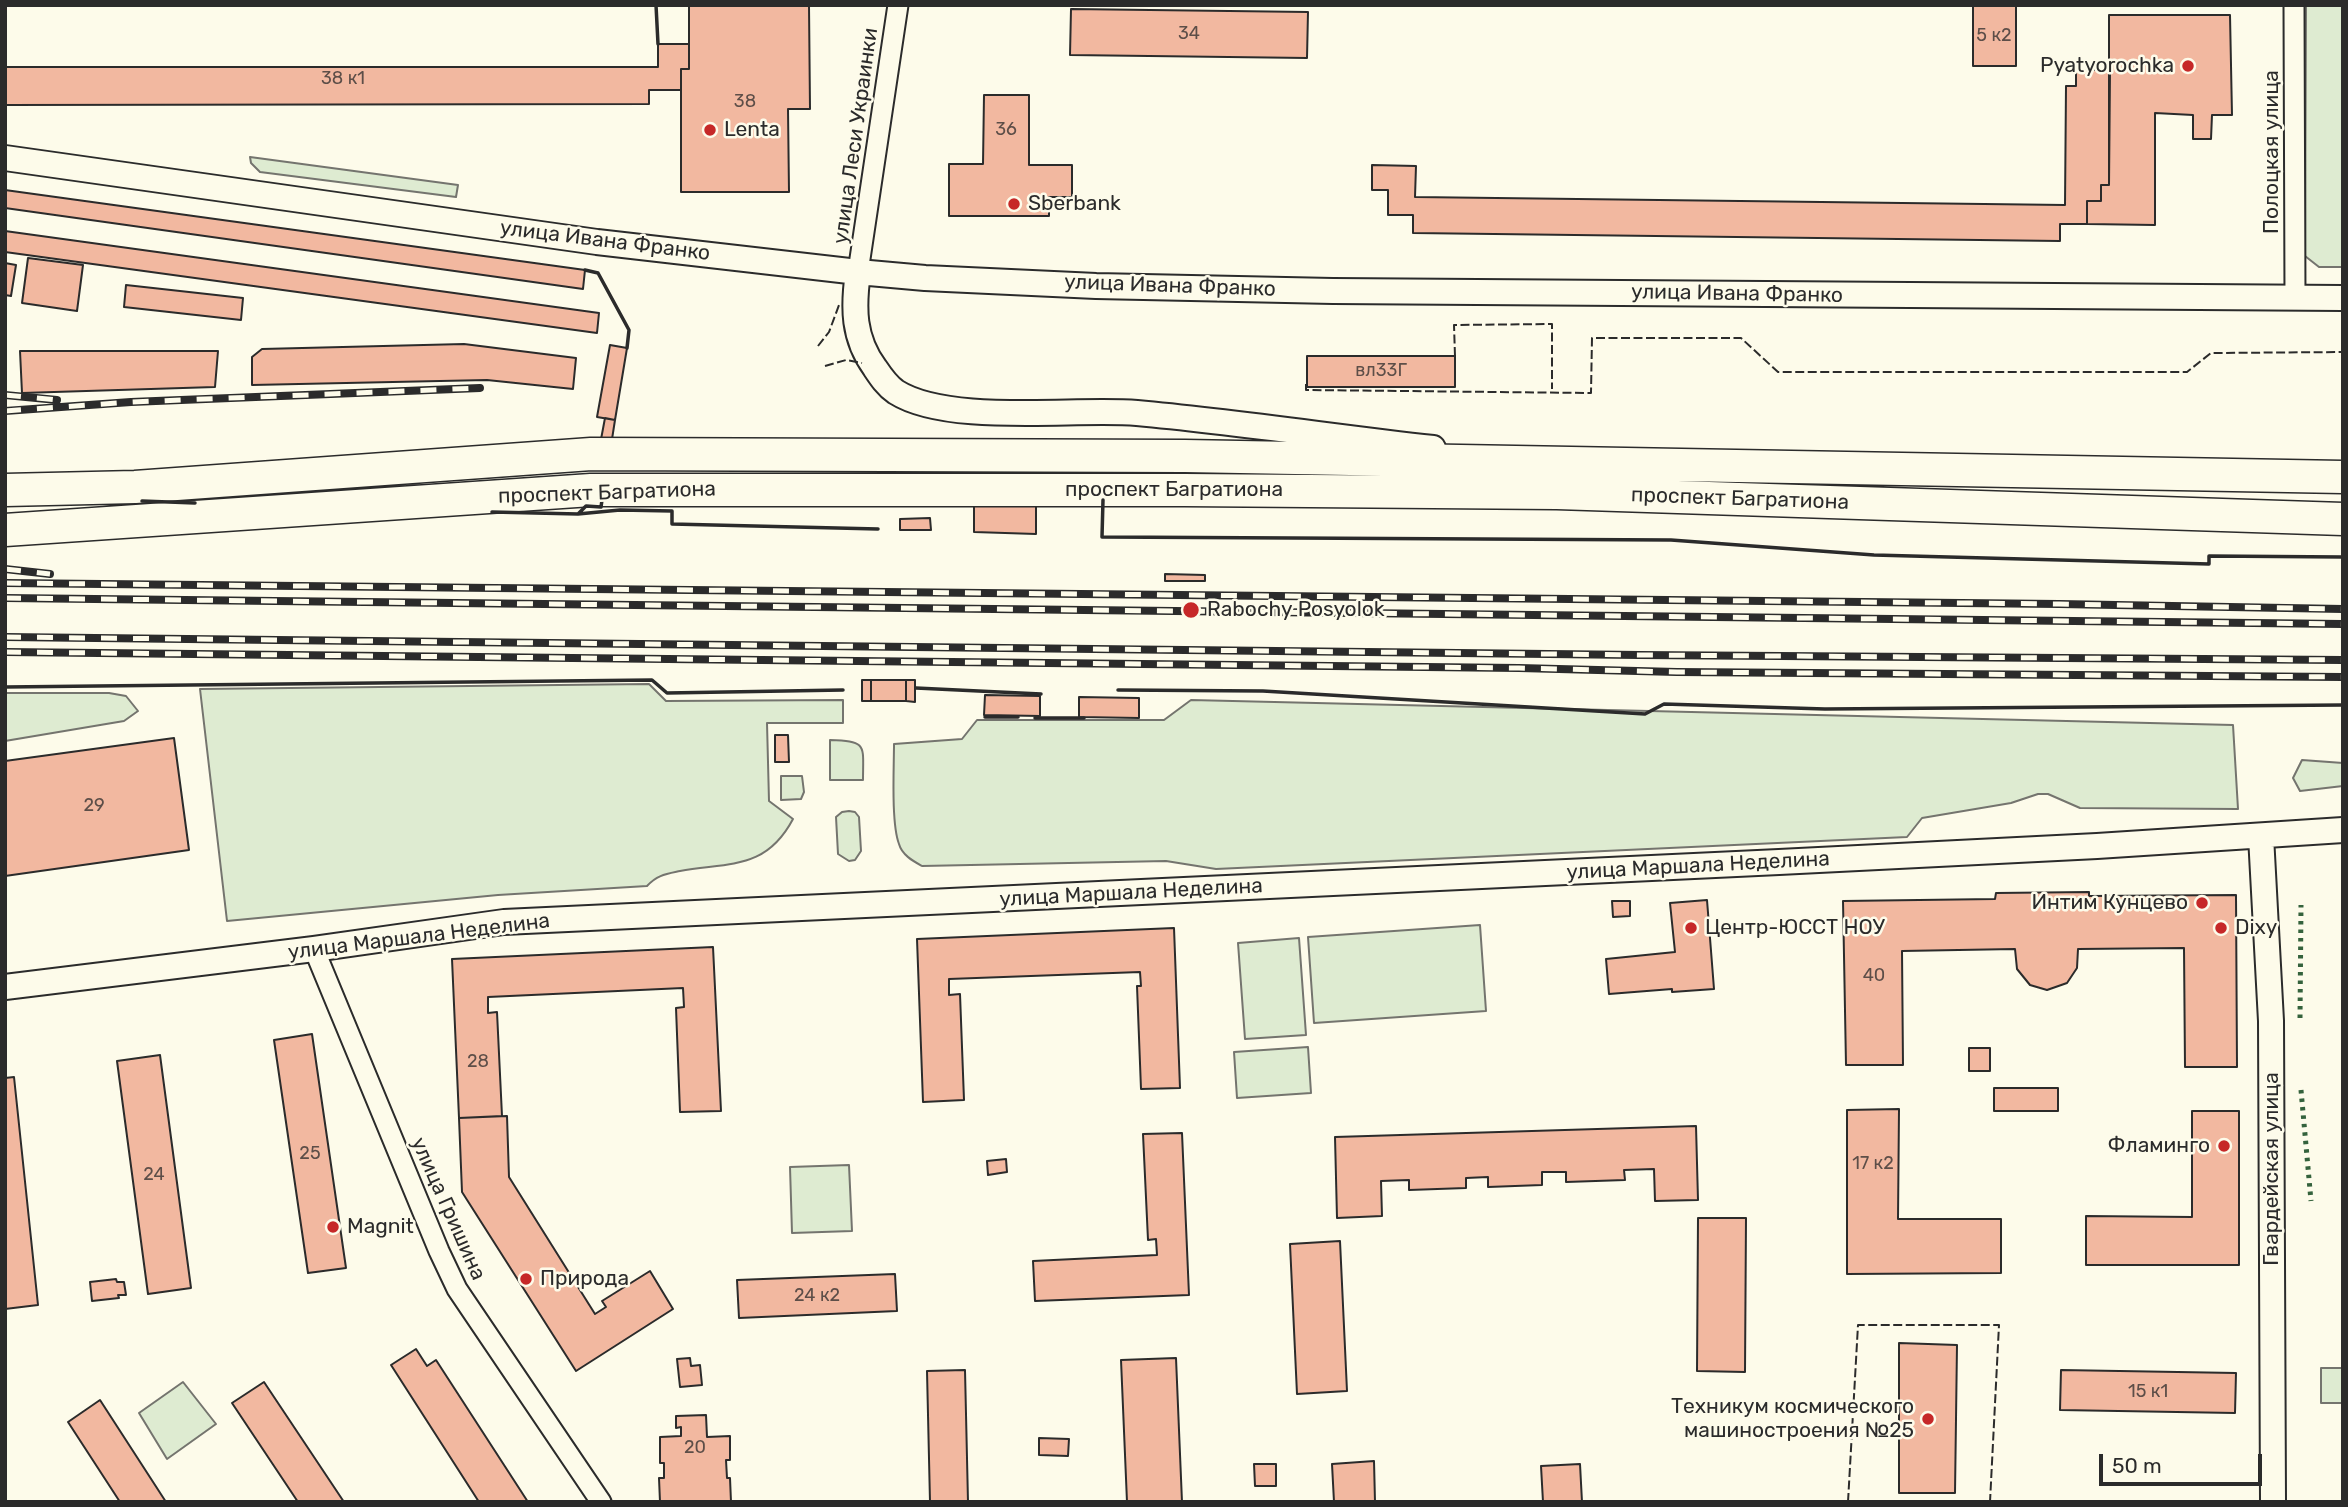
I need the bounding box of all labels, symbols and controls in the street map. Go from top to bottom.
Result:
house number: 34 [1178,23,1200,45]
house number: 5 к2 [1976,25,2012,47]
street label: улица Леси Украинки [828,26,884,246]
place label: Pyatyorochka [2040,53,2174,79]
marker: Pyatyorochka [2180,58,2196,74]
house number: 38 к1 [321,68,365,90]
street label: Полоцкая улица [2259,70,2285,234]
house number: 38 [734,91,756,113]
place label: Lenta [724,117,780,143]
house number: 36 [995,119,1017,141]
marker: Lenta [702,122,718,138]
place label: Sberbank [1028,191,1121,217]
marker: Sberbank [1006,196,1022,212]
street label: улица Ивана Франко [498,216,712,266]
street label: улица Ивана Франко [1064,270,1276,302]
street label: улица Ивана Франко [1631,280,1843,308]
house number: вл33Г [1355,360,1407,382]
street label: проспект Багратиона [498,477,716,509]
street label: проспект Багратиона [1065,477,1283,503]
street label: проспект Багратиона [1631,483,1849,515]
place label: Rabochy Posyolok [1207,597,1385,623]
marker: Rabochy Posyolok [1181,600,1201,620]
house number: 29 [83,795,105,817]
street label: улица Маршала Неделина [1566,847,1830,885]
street label: улица Маршала Неделина [999,874,1263,912]
place label: Интим Кунцево [2031,890,2188,916]
marker: Интим Кунцево [2194,895,2210,911]
street label: улица Маршала Неделина [287,908,551,966]
place label: Центр-ЮССТ НОУ [1705,915,1885,941]
place label: Dixy [2235,915,2277,941]
marker: Центр-ЮССТ НОУ [1683,920,1699,936]
marker: Dixy [2213,920,2229,936]
house number: 40 [1863,965,1885,987]
house number: 28 [467,1051,489,1073]
street label: Гвардейская улица [2259,1072,2285,1266]
place label: Фламинго [2107,1133,2210,1159]
street label: улица Гришина [405,1134,491,1284]
marker: Фламинго [2216,1138,2232,1154]
house number: 25 [299,1143,321,1165]
house number: 17 к2 [1852,1153,1894,1175]
house number: 24 [143,1164,165,1186]
place label: Magnit [347,1214,414,1240]
marker: Magnit [325,1219,341,1235]
place label: Природа [540,1266,629,1292]
marker: Природа [518,1271,534,1287]
house number: 24 к2 [794,1285,840,1307]
house number: 15 к1 [2128,1381,2168,1403]
place label: Техникум космического машиностроения №25 [1671,1394,1914,1444]
marker: Техникум космического машиностроения №25 [1920,1411,1936,1427]
house number: 20 [684,1437,706,1459]
scale bar [2103,1440,2266,1484]
text: 50 m [2112,1453,2162,1478]

